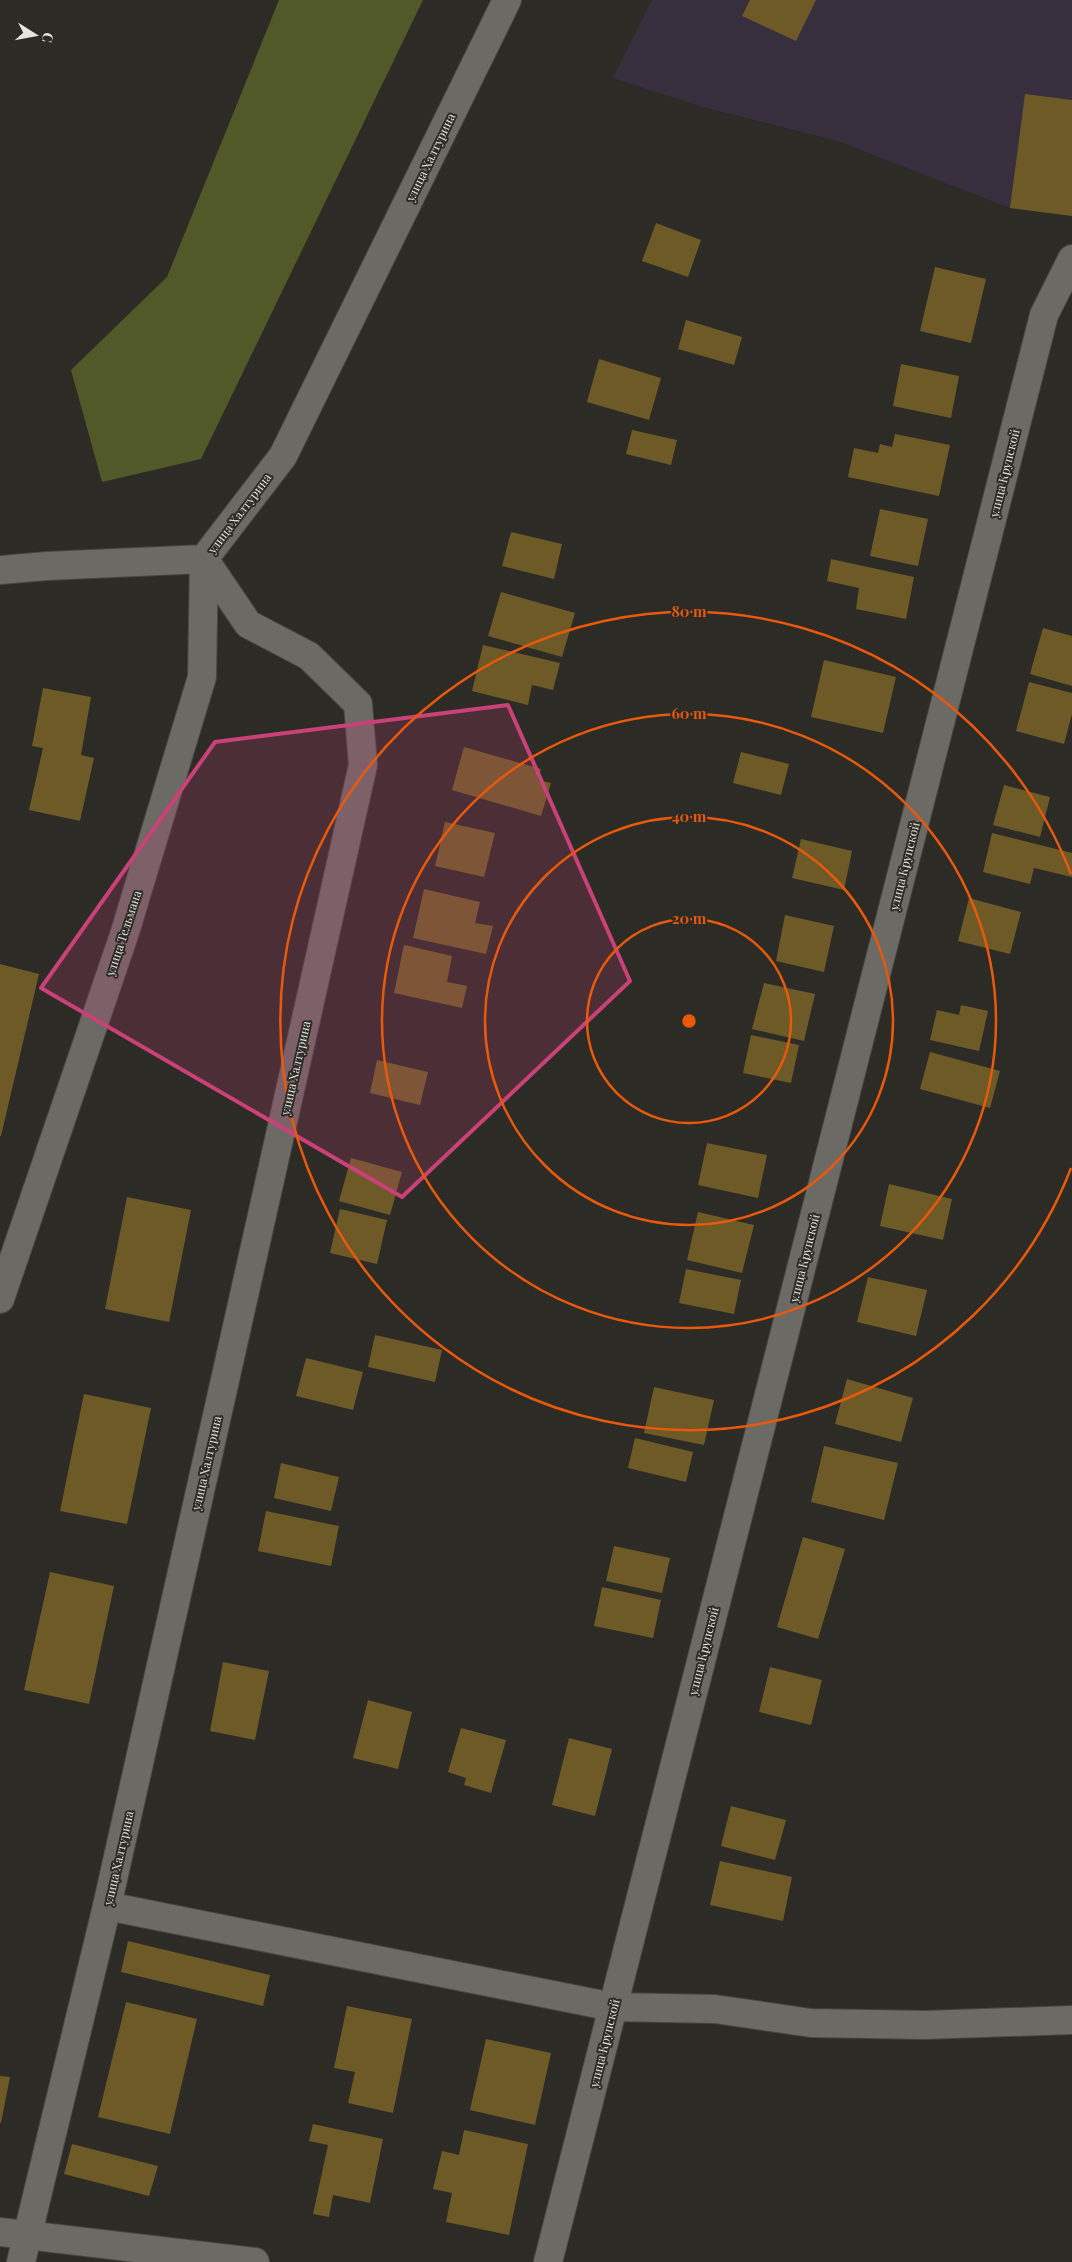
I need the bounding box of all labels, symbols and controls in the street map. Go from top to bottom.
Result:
north arrow [10,10,60,60]
text: С [38,31,59,44]
street label: улица Халтурина [401,110,458,205]
street label: улица Крупской [985,427,1023,520]
street label: улица Халтурина [203,470,274,557]
text: 80 m [671,601,707,621]
text: 60 m [671,703,707,723]
text: 40 m [672,806,707,826]
street label: улица Крупской [885,820,923,913]
street label: улица Тельмана [101,888,144,979]
text: 20 m [672,908,707,928]
centre of rings [680,1012,698,1030]
street label: улица Халтурина [276,1019,314,1118]
street label: улица Крупской [785,1212,823,1305]
street label: улица Халтурина [187,1414,225,1513]
street label: улица Крупской [684,1605,722,1698]
street label: улица Халтурина [99,1809,137,1908]
street label: улица Крупской [585,1997,623,2090]

